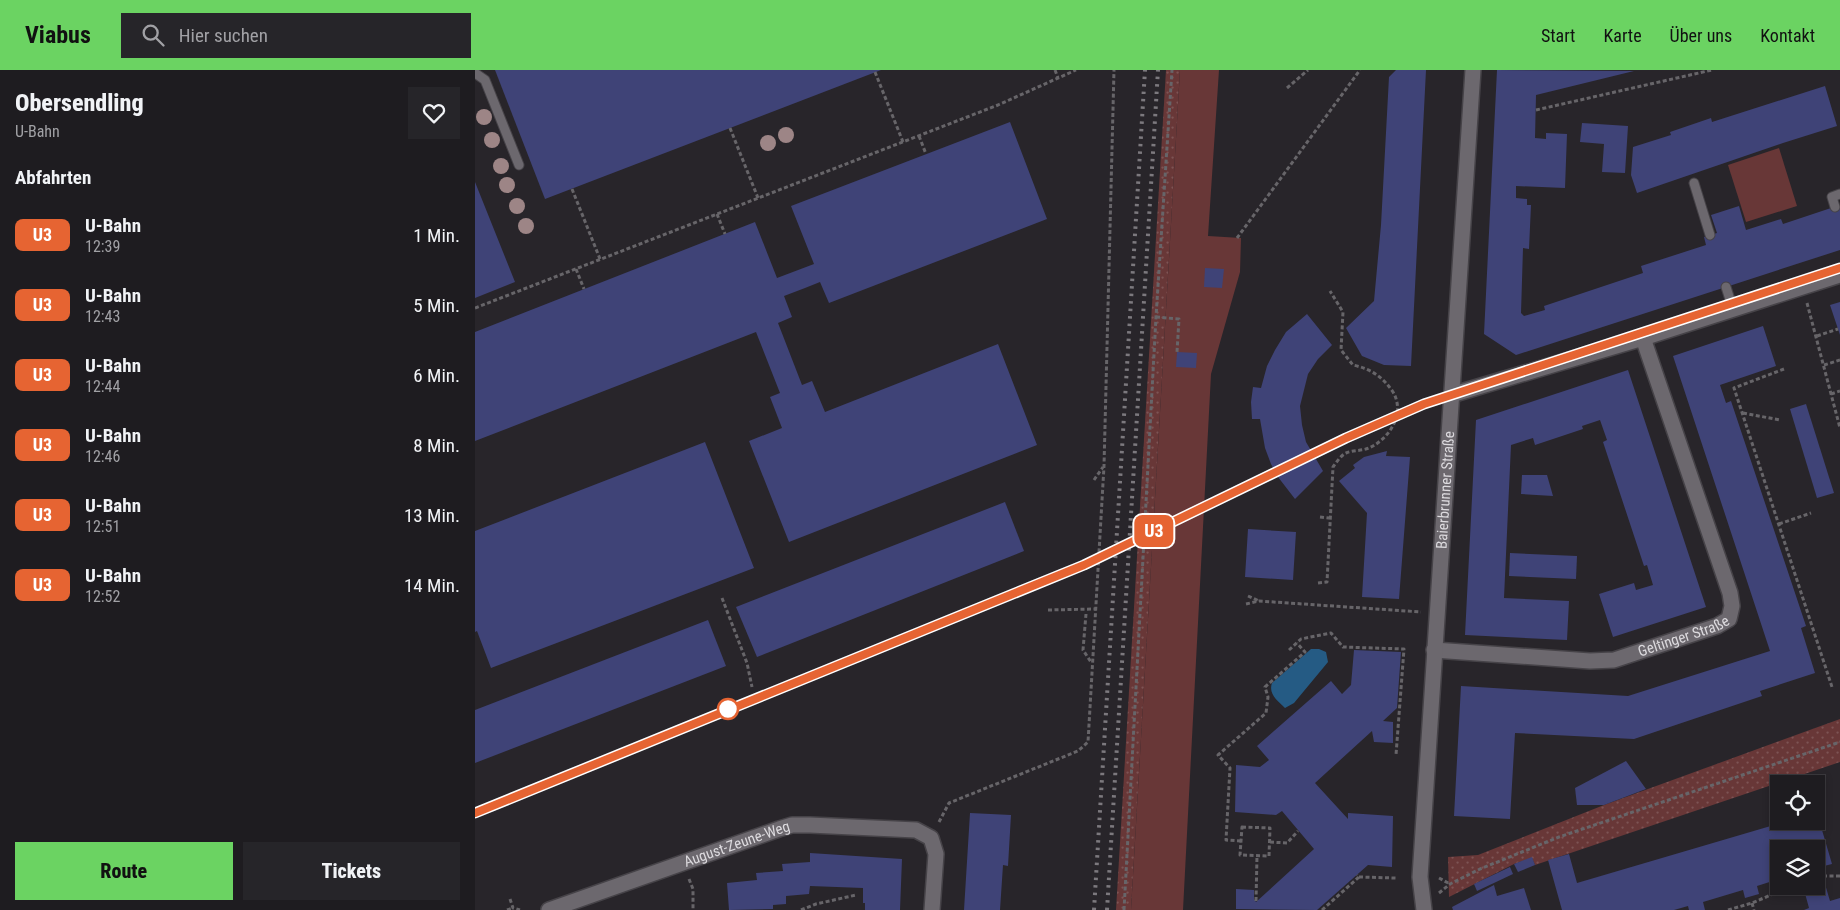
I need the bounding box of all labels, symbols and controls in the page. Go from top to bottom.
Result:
search box [121,13,471,58]
text: Viabus [25,21,91,49]
icon: search [139,21,167,49]
text: Hier suchen [179,24,268,47]
text: Start [1541,25,1575,46]
text: Karte [1603,25,1642,46]
text: Über uns [1670,25,1732,46]
text: Kontakt [1760,25,1815,46]
button: heart [408,87,460,139]
text: Obersendling [15,89,144,117]
text: U-Bahn [15,122,60,141]
text: Abfahrten [15,166,91,189]
text: U-Bahn [85,214,141,237]
text: U3 [33,224,52,245]
text: 1 Min. [413,224,460,247]
text: 12:39 [85,237,120,256]
text: U-Bahn [85,284,141,307]
text: U3 [33,294,52,315]
text: 5 Min. [413,294,460,317]
text: 12:43 [85,307,120,326]
text: U-Bahn [85,354,141,377]
text: U3 [33,364,52,385]
text: 6 Min. [413,364,460,387]
text: 12:44 [85,377,120,396]
text: U-Bahn [85,424,141,447]
street label: Baierbrunner Straße [1433,431,1458,549]
text: U3 [33,434,52,455]
text: 8 Min. [413,434,460,457]
text: 12:46 [85,447,120,466]
text: U-Bahn [85,494,141,517]
text: U3 [33,504,52,525]
text: 13 Min. [404,504,460,527]
line badge: U3 [1131,515,1177,547]
text: 12:51 [85,517,120,536]
text: U3 [1144,520,1164,541]
text: U-Bahn [85,564,141,587]
text: U3 [33,574,52,595]
text: 14 Min. [404,574,460,597]
text: 12:52 [85,587,120,606]
street label: Geltinger Straße [1636,612,1733,660]
unlabelled marker [717,698,739,720]
map controls [1770,775,1825,895]
button: locate [1770,775,1825,830]
street label: August-Zeune-Weg [681,817,792,871]
button: layers [1770,840,1825,895]
button: Route [15,842,233,900]
button: Tickets [243,842,460,900]

